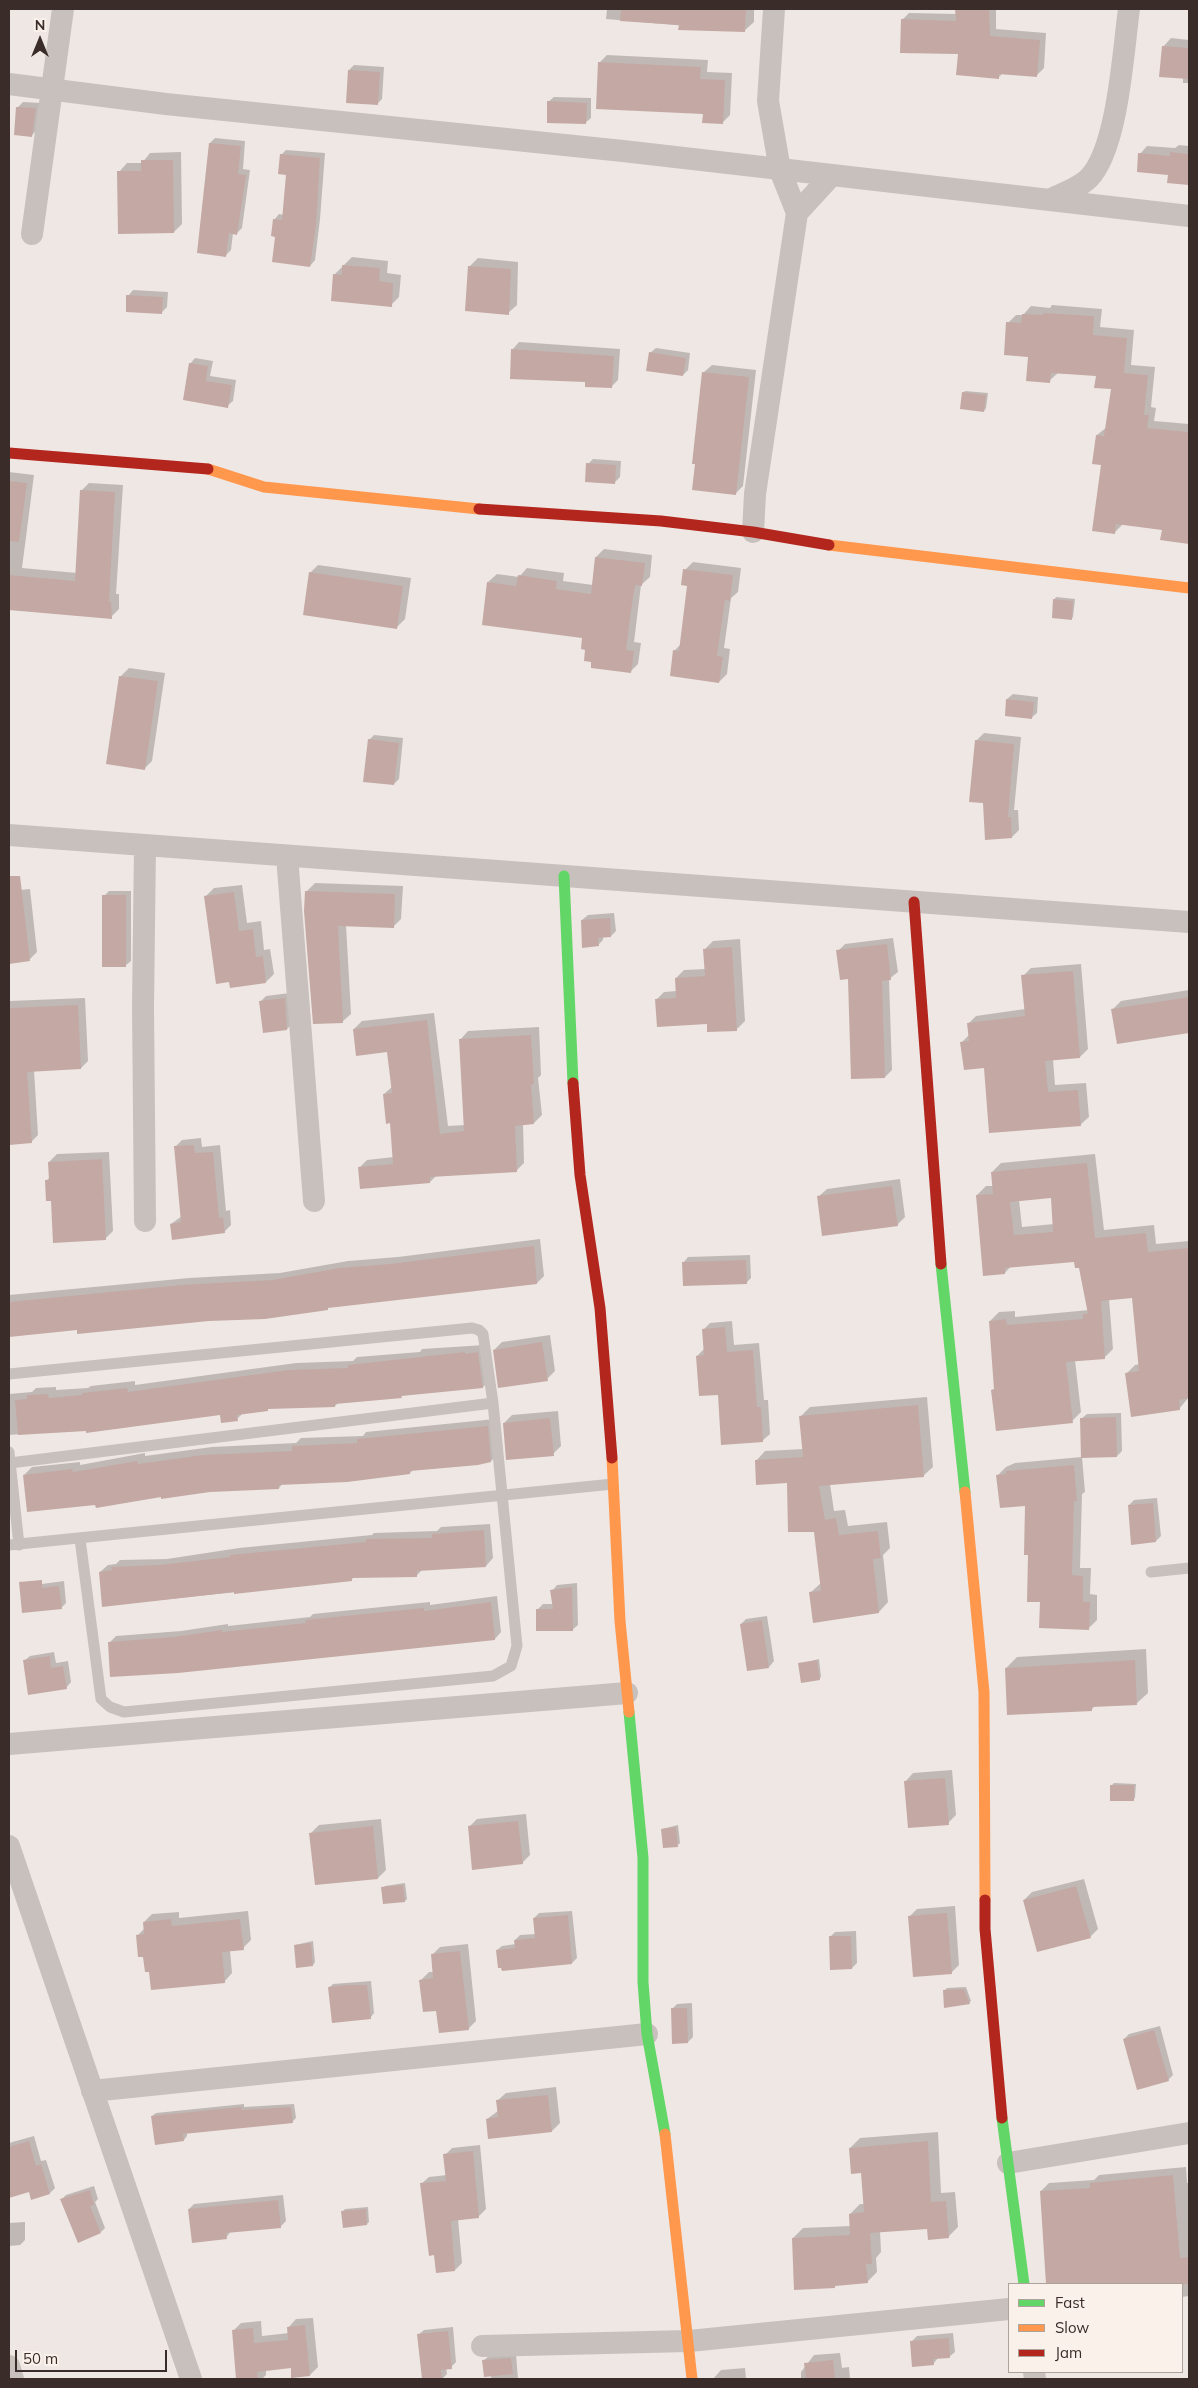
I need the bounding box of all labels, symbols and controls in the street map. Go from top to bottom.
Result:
north arrow [15,15,65,65]
text: N [35,16,45,34]
legend [1008,2283,1183,2373]
text: Fast [1055,2293,1085,2312]
text: Slow [1055,2318,1089,2337]
scale bar [18,2340,170,2372]
text: Jam [1055,2343,1082,2362]
text: 50 m [23,2349,58,2368]

